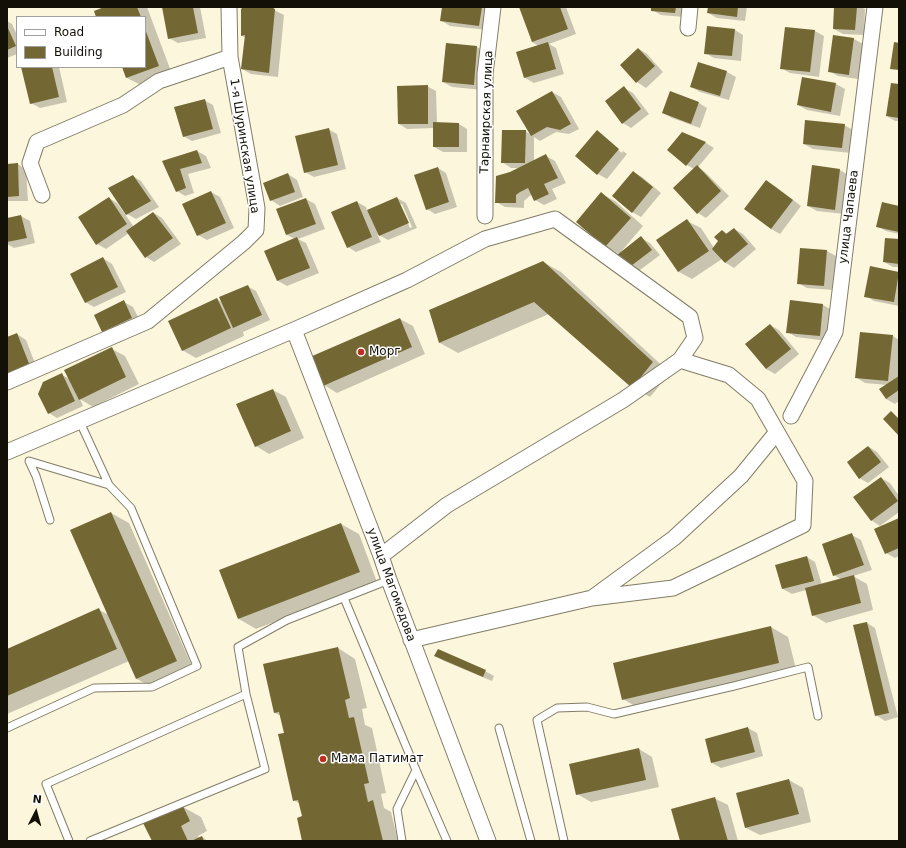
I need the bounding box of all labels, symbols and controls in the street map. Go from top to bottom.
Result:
legend [16,16,146,68]
text: Road [54,25,84,39]
text: Building [54,45,103,59]
street label: Тарнаирская улица [478,50,496,174]
street label: 1-я Шуринская улица [226,77,262,215]
street label: улица Чапаева [836,169,862,265]
place label: Морг [369,345,401,359]
marker: Морг [356,347,366,357]
street label: улица Магомедова [364,526,418,644]
place label: Мама Патимат [331,752,423,766]
marker: Мама Патимат [318,754,328,764]
north arrow [16,792,56,832]
text: N [32,793,43,807]

